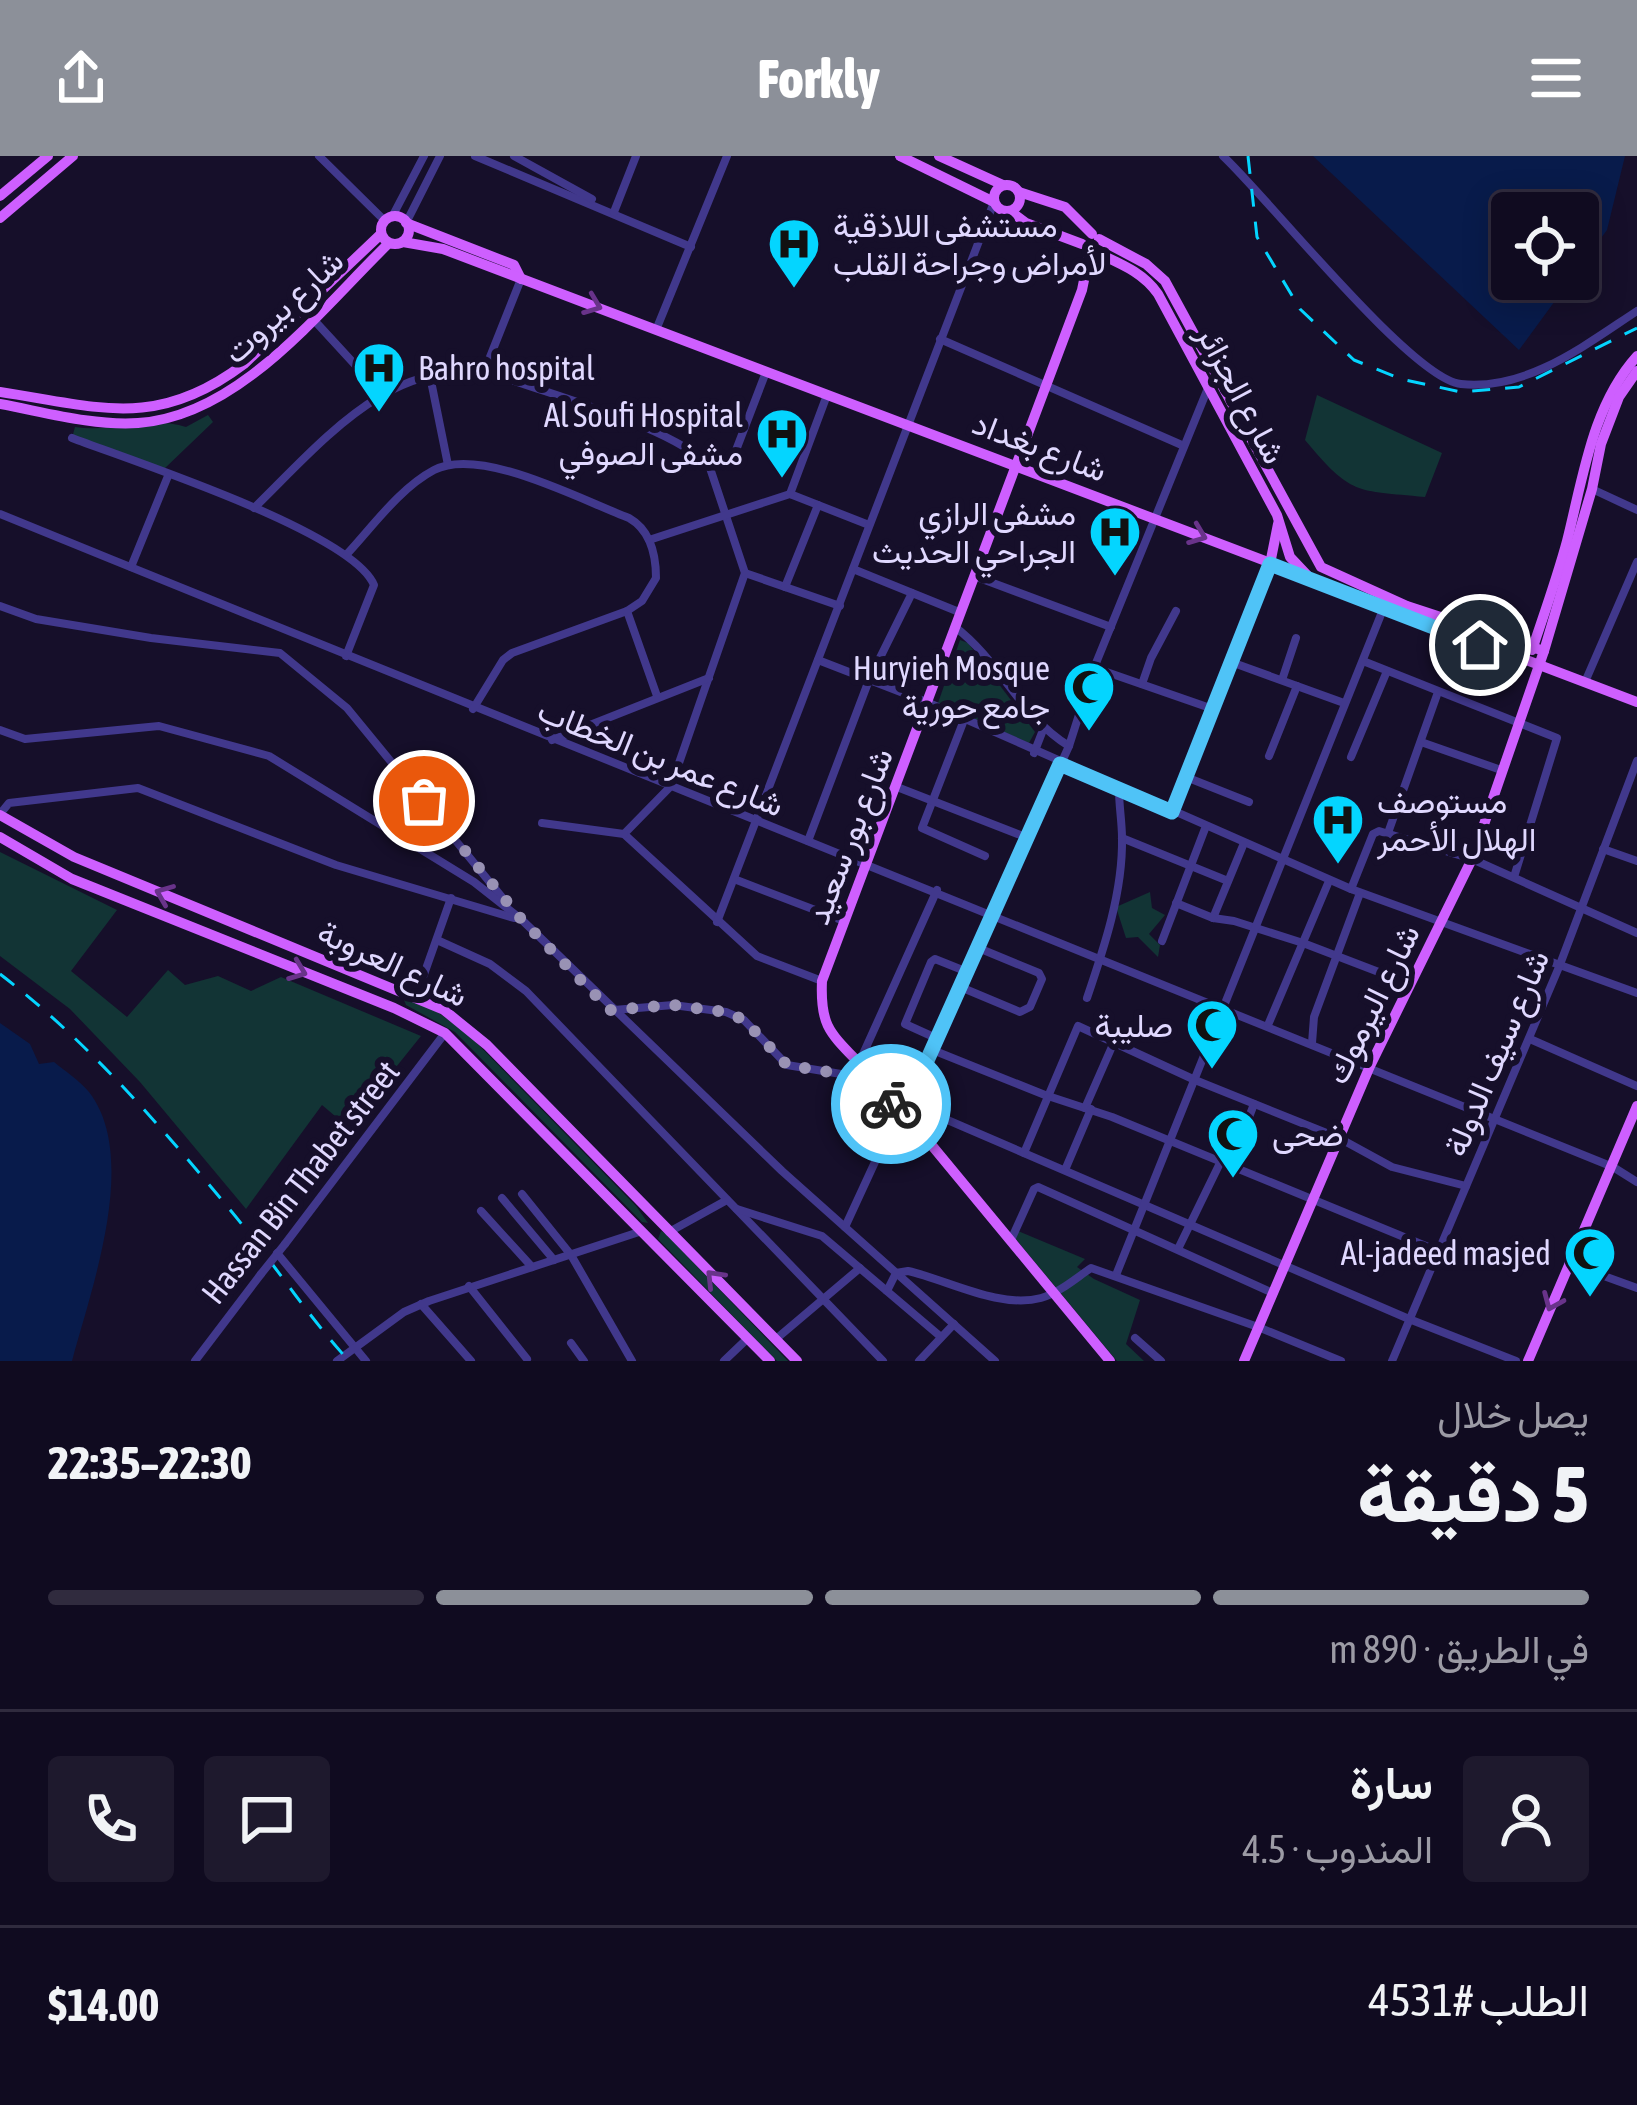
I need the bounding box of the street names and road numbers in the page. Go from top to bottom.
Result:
street label: شارع بيروت [215,241,353,374]
street label: شارع الجزائر [1186,317,1294,472]
street label: شارع بغداد [966,403,1112,493]
street label: شارع عمر بن الخطاب [531,690,789,827]
street label: شارع بور سعيد [798,743,904,931]
street label: شارع العروبة [310,912,474,1018]
street label: شارع اليرموك [1317,918,1431,1092]
street label: شارع سيف الدولة [1436,944,1560,1163]
street label: Hassan Bin Thabet street [193,1053,407,1311]

